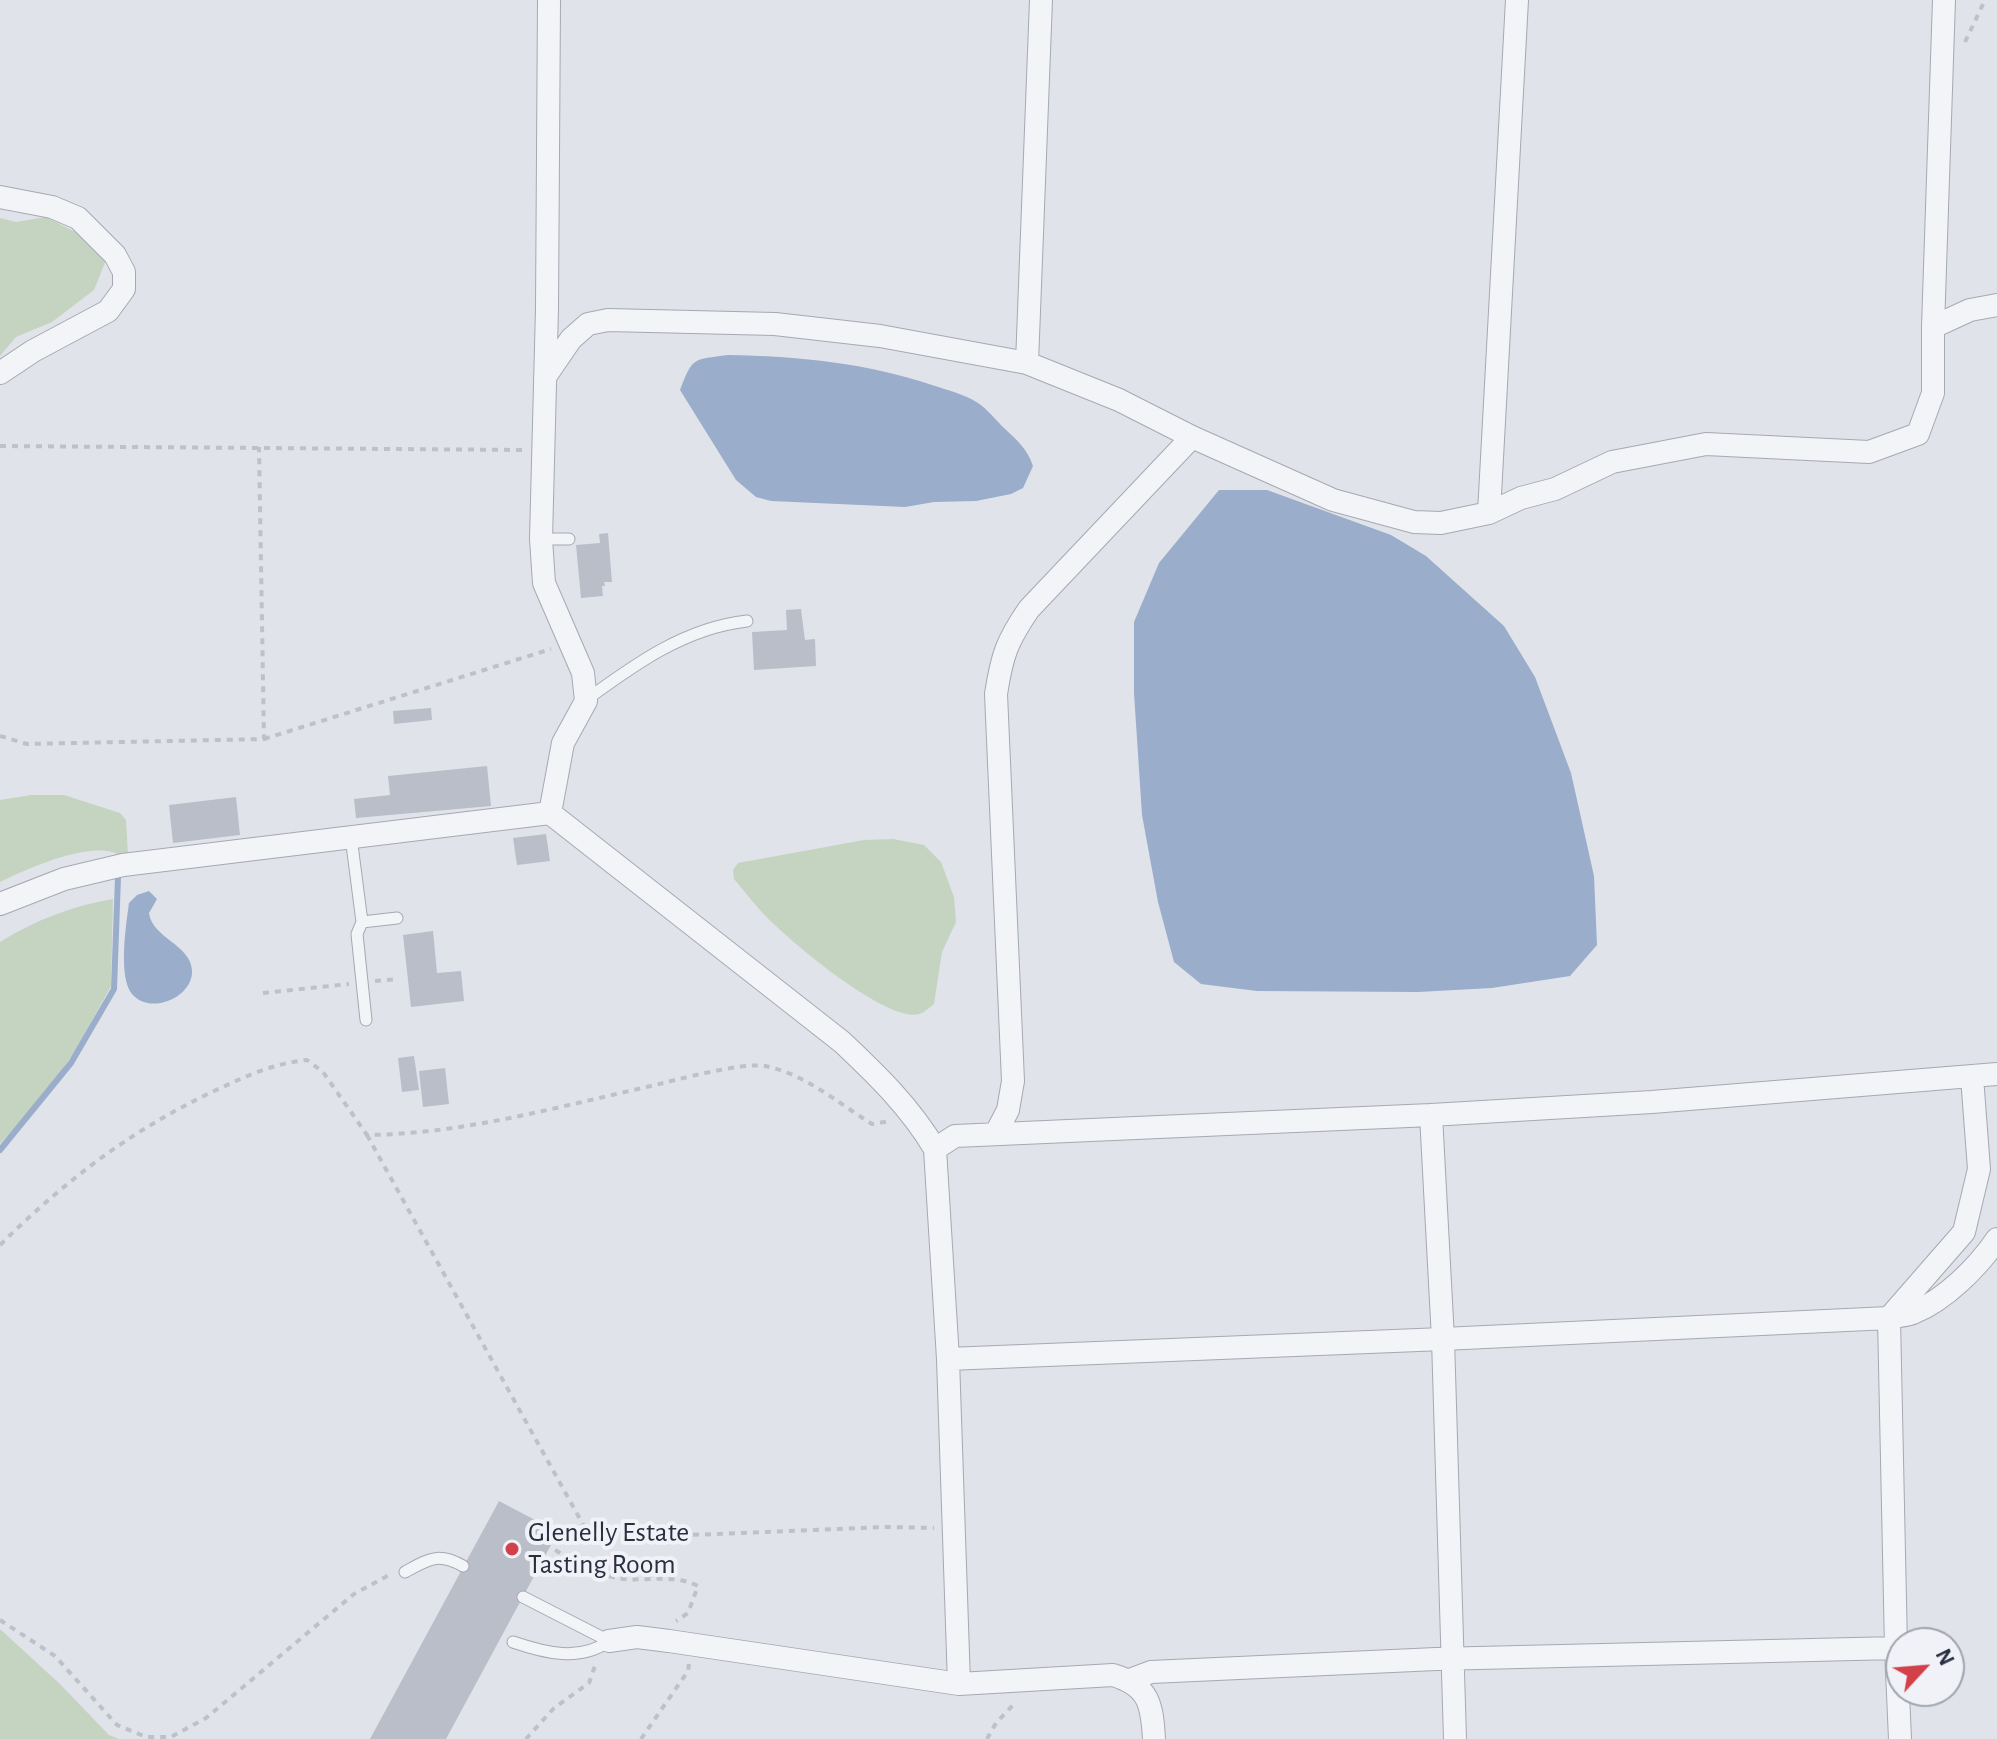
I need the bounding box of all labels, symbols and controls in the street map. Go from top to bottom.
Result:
place label: Glenelly Estate Tasting Room [528,1516,689,1582]
marker: Glenelly Estate Tasting Room [503,1540,521,1558]
north arrow [1885,1627,1965,1707]
text: N [1932,1646,1958,1669]

